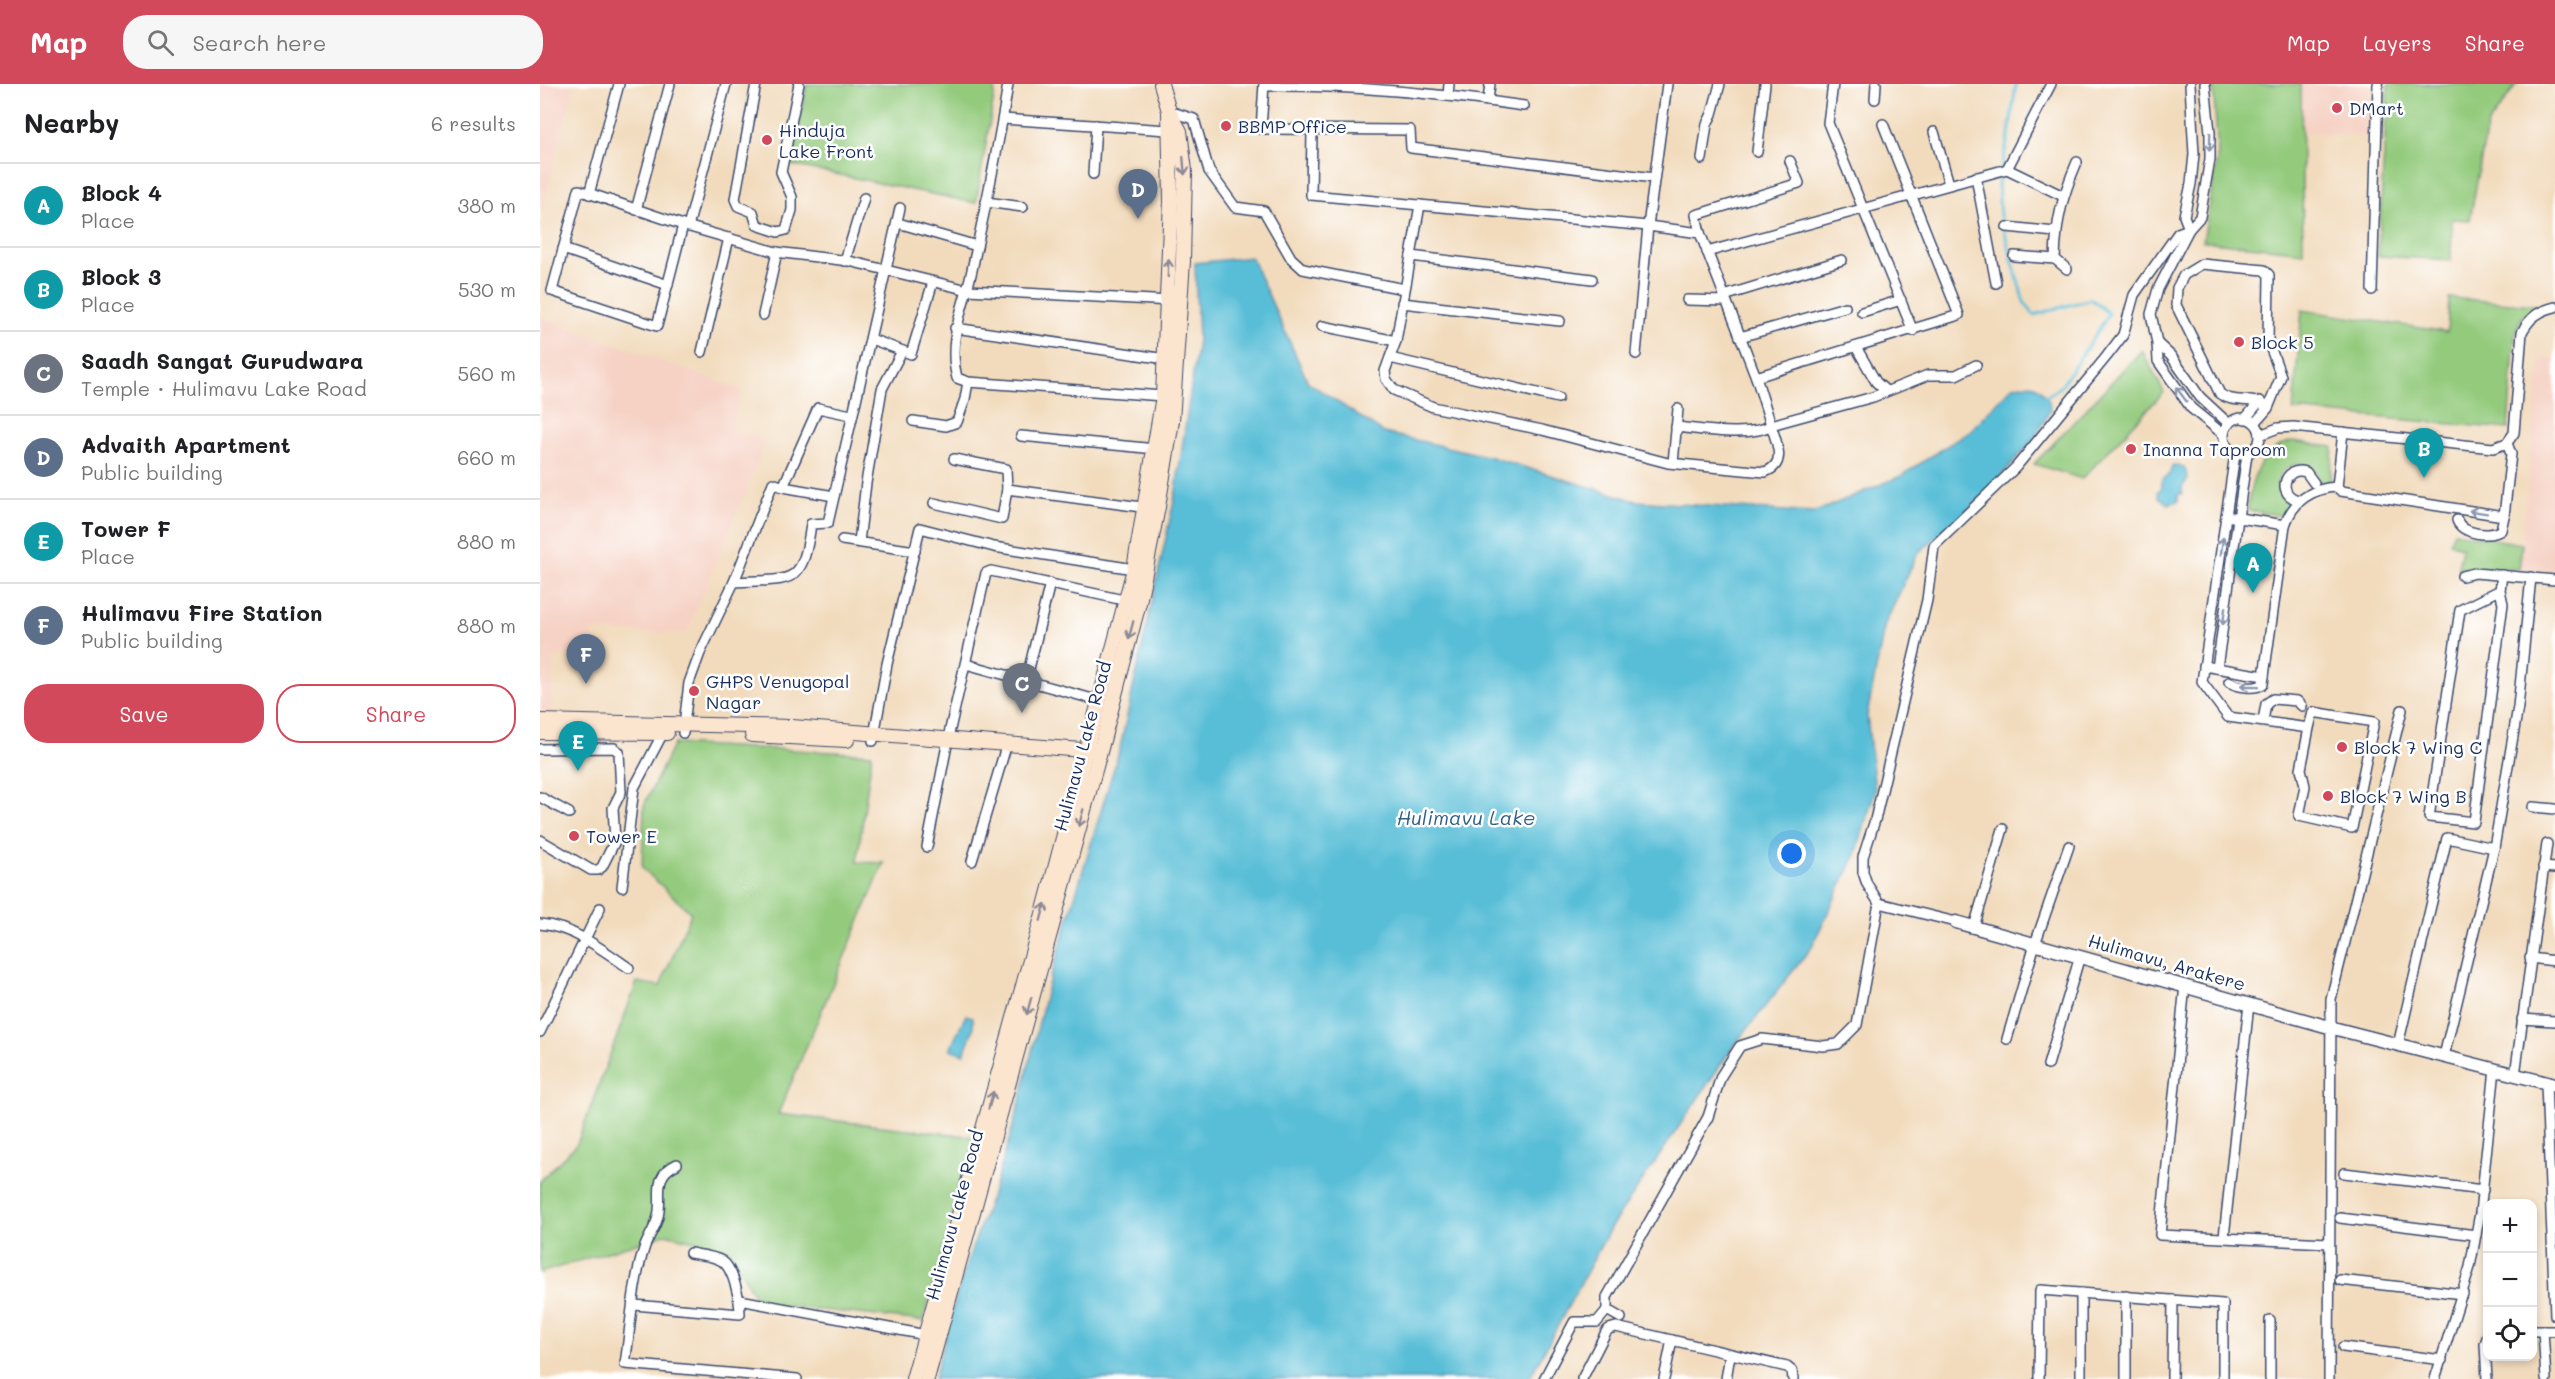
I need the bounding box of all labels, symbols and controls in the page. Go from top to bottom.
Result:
search box [123,15,543,69]
text: Map [30,24,87,60]
icon: search [144,26,177,59]
text: Search here [192,28,326,57]
text: Map [2287,29,2330,56]
text: Layers [2363,29,2432,56]
text: Share [2465,29,2525,56]
place label: DMart [2349,96,2404,120]
marker: DMart [2330,101,2344,115]
text: Nearby [24,106,119,140]
text: 6 results [431,110,516,136]
place label: BBMP Office [1238,114,1347,138]
place label: Hinduja Lake Front [779,118,874,163]
marker: BBMP Office [1219,119,1233,133]
one-way arrow [2204,132,2216,152]
marker: Hinduja Lake Front [760,133,774,147]
one-way arrow [1179,156,1190,176]
pin: D [1118,170,1158,219]
text: Block 4 [81,178,162,207]
text: A [37,192,50,218]
text: 380 m [458,192,516,218]
text: Place [81,207,135,233]
one-way arrow [1162,259,1174,279]
text: Block 3 [81,262,161,291]
text: B [37,276,50,302]
text: 530 m [458,276,516,302]
text: Place [81,291,135,317]
place label: Block 5 [2251,330,2314,354]
marker: Block 5 [2232,335,2246,349]
text: Saadh Sangat Gurudwara [81,346,364,375]
text: C [36,360,51,386]
text: 560 m [458,360,516,386]
text: Temple · Hulimavu Lake Road [81,375,367,401]
one-way arrow [2174,386,2187,402]
pin: B [2404,428,2444,478]
text: Advaith Apartment [81,430,291,459]
place label: Inanna Taproom [2143,437,2286,461]
marker: Inanna Taproom [2124,442,2138,456]
text: D [36,444,51,470]
text: 660 m [457,444,516,470]
text: Public building [81,459,223,485]
one-way arrow [2469,506,2489,517]
text: Tower F [81,514,171,543]
text: E [37,528,50,554]
text: 880 m [457,528,516,554]
one-way arrow [2216,537,2227,557]
text: Place [81,543,135,569]
pin: A [2234,544,2272,593]
text: Hulimavu Fire Station [81,598,322,627]
one-way arrow [2219,605,2230,625]
text: F [37,612,50,638]
text: 880 m [457,612,516,638]
one-way arrow [1125,620,1137,639]
text: Public building [81,627,223,653]
pin: F [566,634,606,684]
street label: Hulimavu Lake Road [1048,658,1116,834]
pin: C [1002,664,1042,713]
place label: GHPS Venugopal Nagar [706,669,850,714]
one-way arrow [2240,680,2260,692]
button: Save [24,684,264,743]
button: Share [276,684,516,743]
marker: GHPS Venugopal Nagar [687,684,701,698]
pin: E [558,722,597,771]
place label: Block 7 Wing C [2354,735,2483,759]
marker: Block 7 Wing C [2335,740,2349,754]
place label: Block 7 Wing B [2340,784,2467,808]
marker: Block 7 Wing B [2321,789,2335,803]
water label: Hulimavu Lake [1397,804,1535,830]
one-way arrow [1075,808,1087,827]
place label: Tower E [586,824,657,848]
marker: Tower E [567,829,581,843]
your location [1777,839,1806,868]
one-way arrow [1038,903,1049,922]
street label: Hulimavu, Arakere [2086,928,2248,996]
one-way arrow [1023,996,1035,1015]
one-way arrow [986,1091,997,1110]
street label: Hulimavu Lake Road [920,1127,988,1303]
map controls [2483,1199,2537,1361]
button: + [2483,1199,2537,1253]
button: − [2483,1253,2537,1307]
button: locate [2483,1307,2537,1361]

